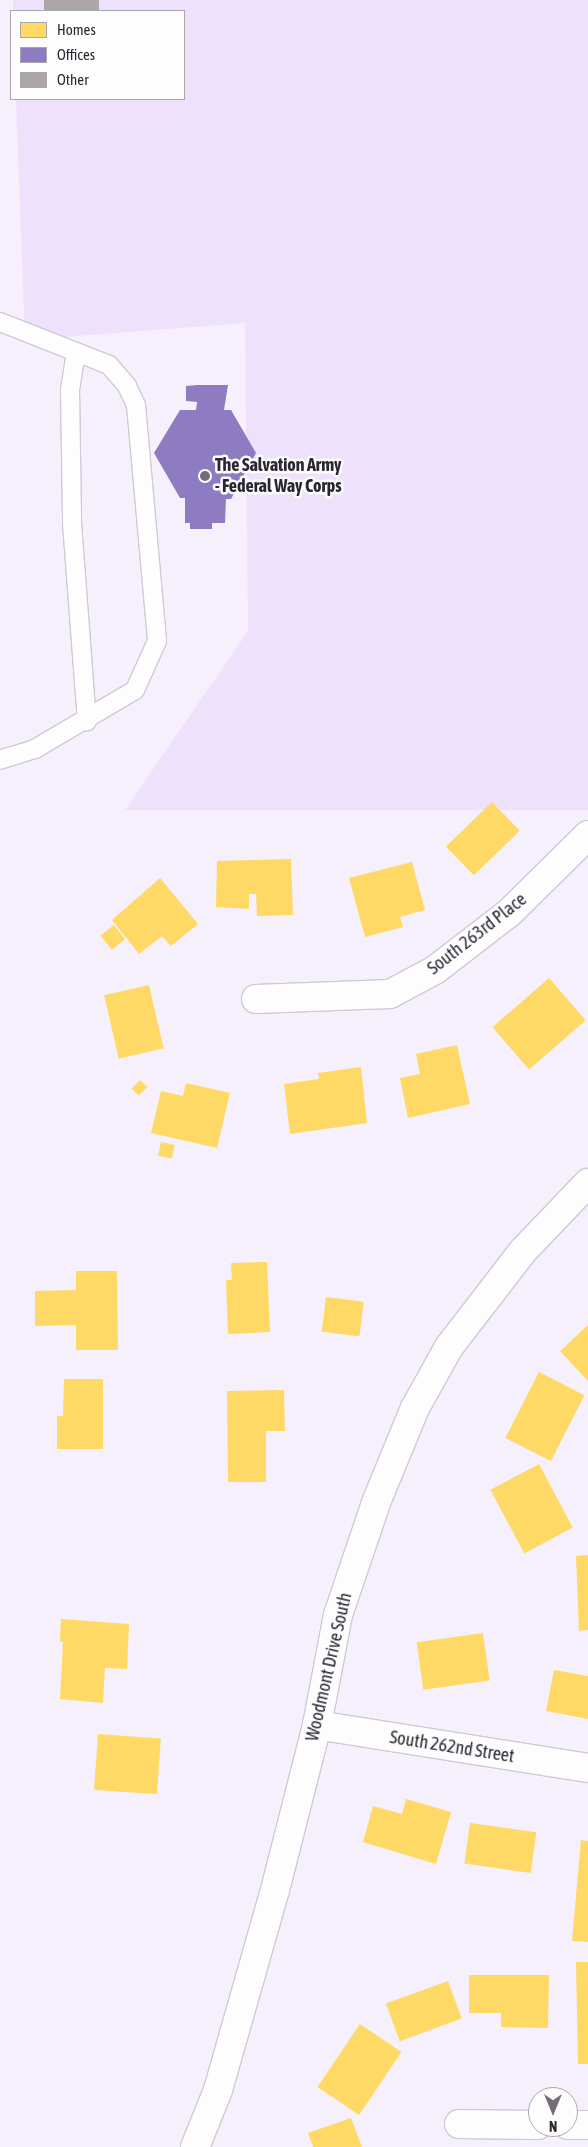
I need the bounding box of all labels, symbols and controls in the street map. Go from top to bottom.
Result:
legend [10,10,185,100]
text: Homes [57,21,96,38]
text: Offices [57,46,95,63]
text: Other [57,71,89,88]
place label: The Salvation Army - Federal Way Corps [215,455,342,498]
marker: The Salvation Army - Federal Way Corps [199,470,211,482]
street label: South 263rd Place [423,889,531,979]
street label: Woodmont Drive South [301,1591,357,1743]
street label: South 262nd Street [388,1727,516,1767]
north arrow [528,2087,578,2137]
text: N [549,2118,557,2134]

